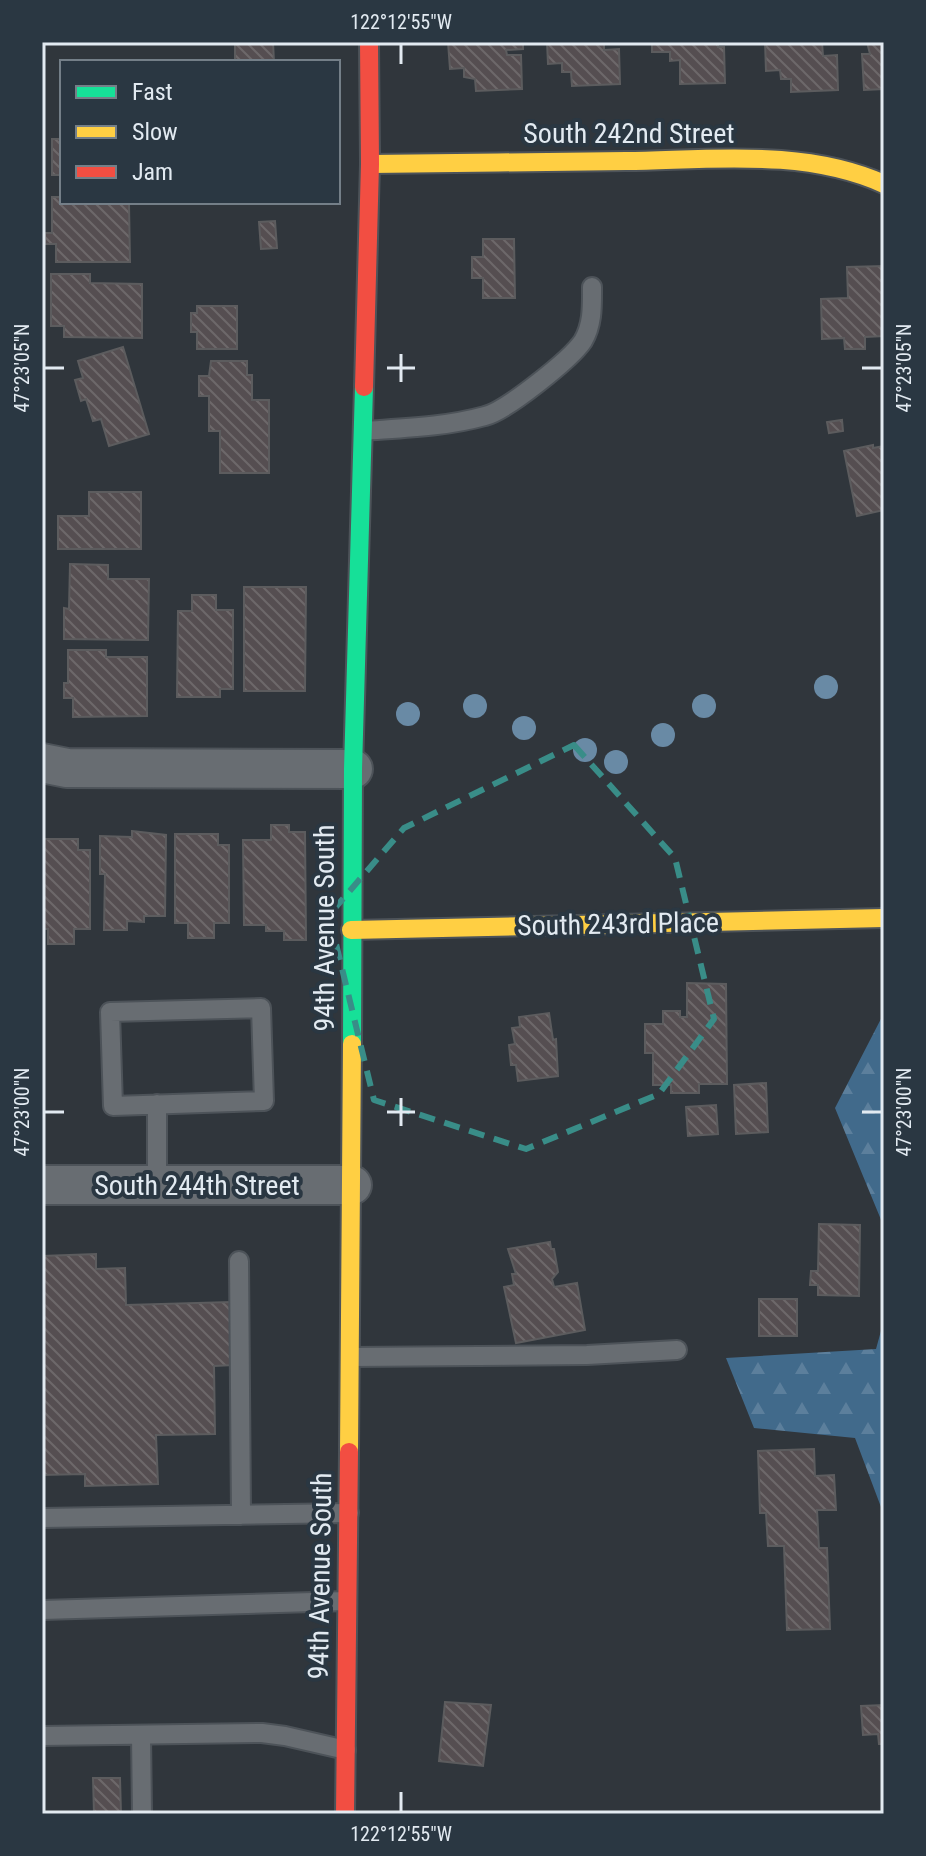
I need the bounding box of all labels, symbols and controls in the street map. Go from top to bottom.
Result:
text: 122°12'55"W [350,10,452,34]
legend [60,60,340,204]
text: Fast [132,78,173,106]
street label: South 242nd Street [523,117,735,150]
text: Slow [132,118,178,146]
text: Jam [132,158,173,186]
text: 47°23'05"N [10,323,34,413]
text: 47°23'05"N [892,323,916,413]
street label: 94th Avenue South [308,825,341,1031]
street label: South 243rd Place [517,906,719,942]
text: 47°23'00"N [10,1067,34,1157]
text: 47°23'00"N [892,1067,916,1157]
street label: South 244th Street [94,1169,300,1202]
street label: 94th Avenue South [302,1472,338,1680]
text: 122°12'55"W [350,1822,452,1846]

